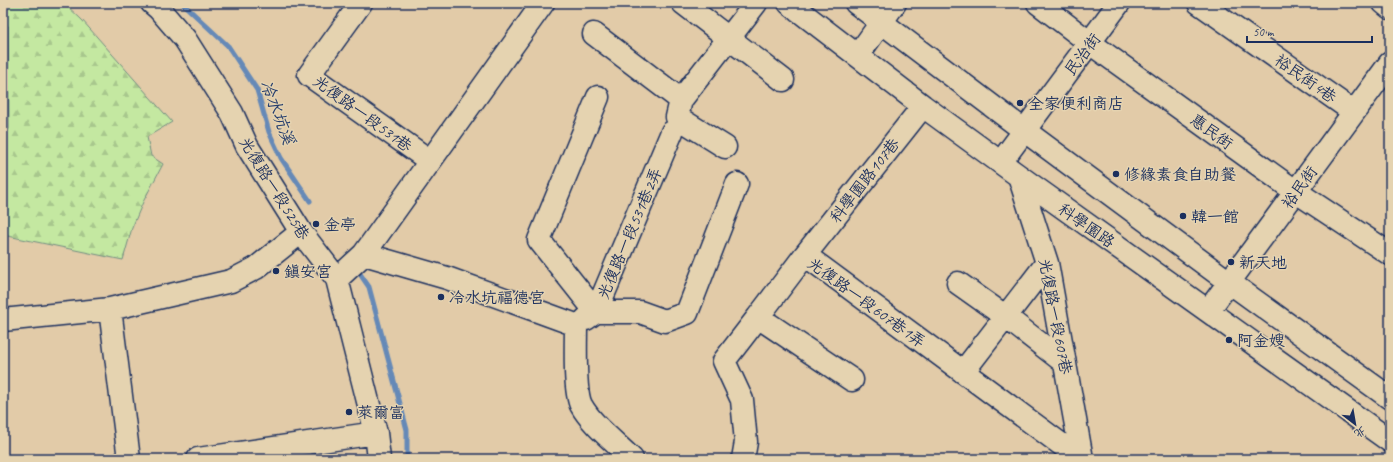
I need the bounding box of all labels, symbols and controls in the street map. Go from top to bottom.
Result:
scale bar [1247,18,1372,44]
text: 50 m [1253,24,1275,40]
street label: 民治街 [1060,29,1105,80]
street label: 裕民街4巷 [1271,50,1340,107]
street label: 光復路一段531巷 [309,71,416,156]
water label: 冷水坑溪 [256,77,300,149]
place label: 全家便利商店 [1028,94,1124,114]
marker: 全家便利商店 [1015,98,1025,108]
street label: 惠民街 [1186,110,1237,154]
street label: 光復路一段525巷 [235,133,314,244]
street label: 科學園路107巷 [826,134,904,227]
street label: 裕民街 [1278,162,1322,213]
street label: 光復路一段531巷2弄 [593,165,667,302]
place label: 修緣素食自助餐 [1124,165,1236,185]
marker: 修緣素食自助餐 [1111,169,1121,179]
street label: 科學園路 [1054,199,1118,252]
place label: 韓一館 [1191,207,1239,227]
marker: 韓一館 [1178,211,1188,221]
place label: 金亭 [324,215,356,235]
marker: 金亭 [311,219,321,229]
street label: 光復路一段607巷1弄 [804,253,929,352]
place label: 新天地 [1239,253,1287,273]
street label: 光復路一段607巷 [1034,257,1076,376]
marker: 新天地 [1226,257,1236,267]
place label: 鎮安宮 [284,262,332,282]
marker: 鎮安宮 [271,266,281,276]
place label: 冷水坑福德宮 [449,288,545,308]
marker: 冷水坑福德宮 [436,292,446,302]
place label: 阿金嫂 [1237,331,1285,351]
marker: 阿金嫂 [1224,335,1234,345]
place label: 萊爾富 [357,403,405,423]
north arrow [1335,404,1375,444]
marker: 萊爾富 [344,407,354,417]
text: 北 [1352,424,1368,441]

